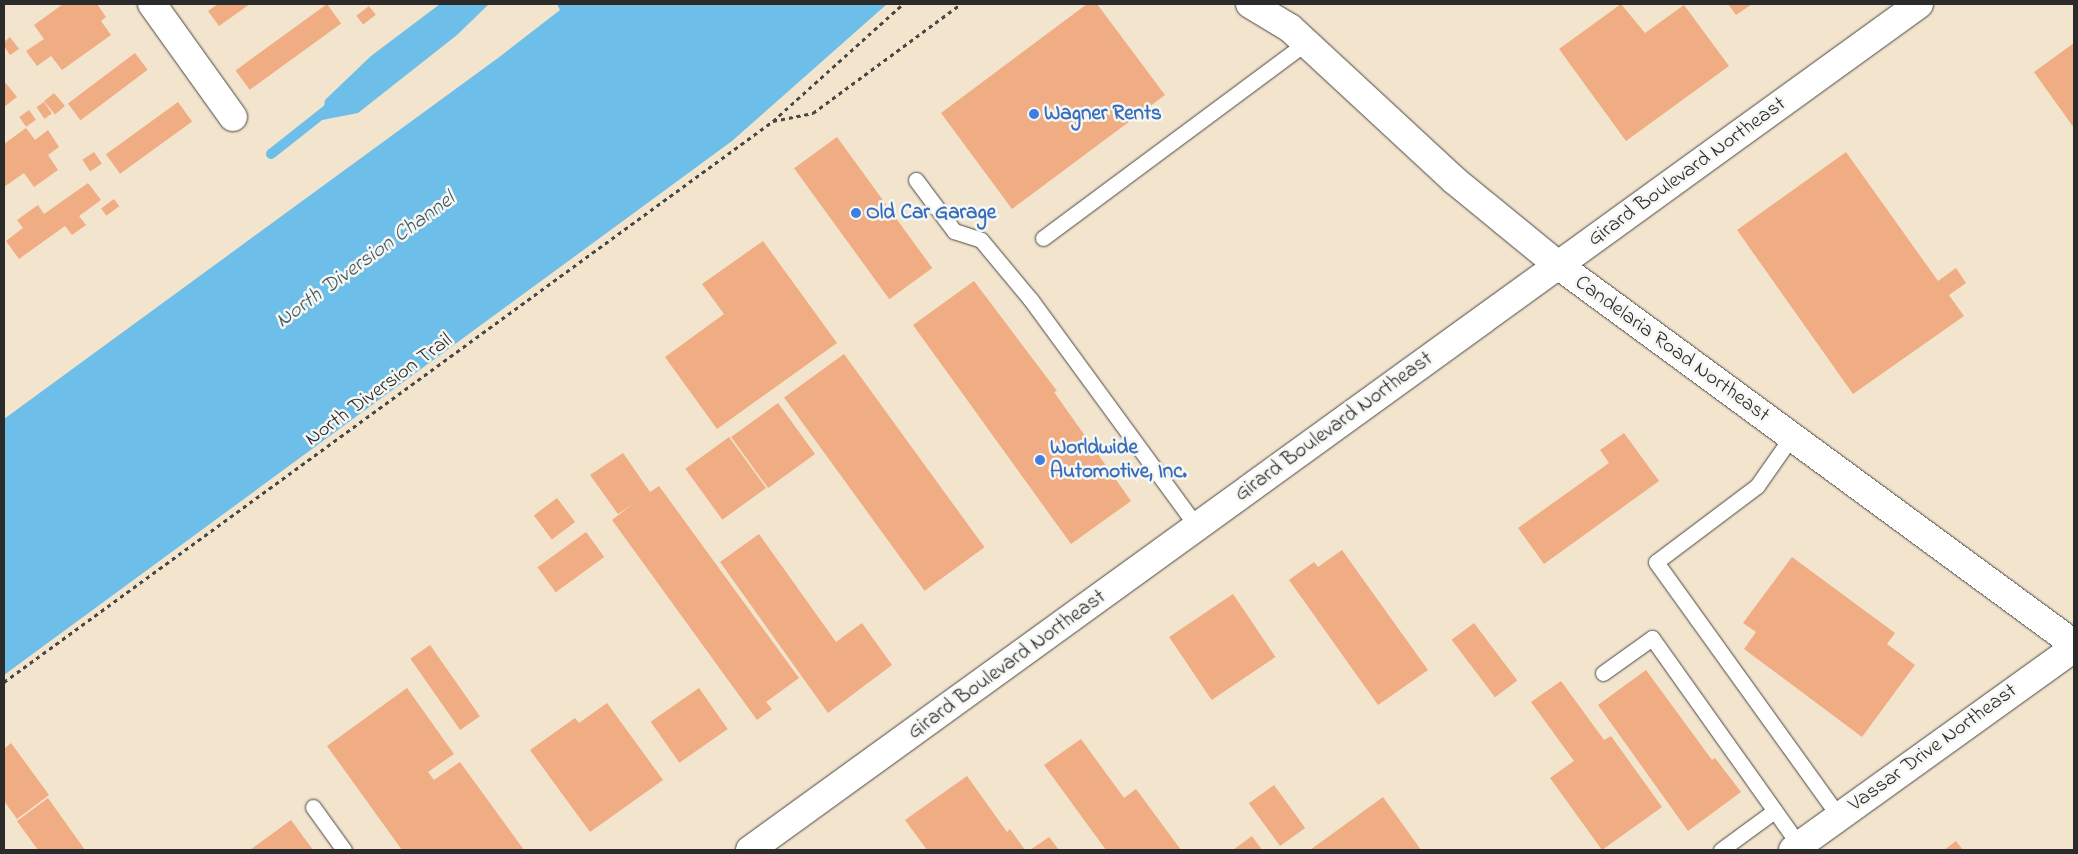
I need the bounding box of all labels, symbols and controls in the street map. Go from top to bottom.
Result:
street label: Girard Boulevard Northeast [1583,92,1791,252]
place label: Wagner Rents [1044,101,1162,127]
marker: Wagner Rents [1028,108,1040,120]
water label: North Diversion Channel [271,187,461,335]
place label: Old Car Garage [866,200,996,226]
marker: Old Car Garage [850,207,862,219]
street label: Candelaria Road Northeast [1570,270,1774,428]
street label: North Diversion Trail [300,328,458,452]
street label: Girard Boulevard Northeast [1230,347,1438,507]
place label: Worldwide Automotive, Inc. [1050,435,1187,485]
marker: Worldwide Automotive, Inc. [1034,454,1046,466]
street label: Girard Boulevard Northeast [903,585,1111,745]
street label: Vassar Drive Northeast [1844,678,2022,818]

